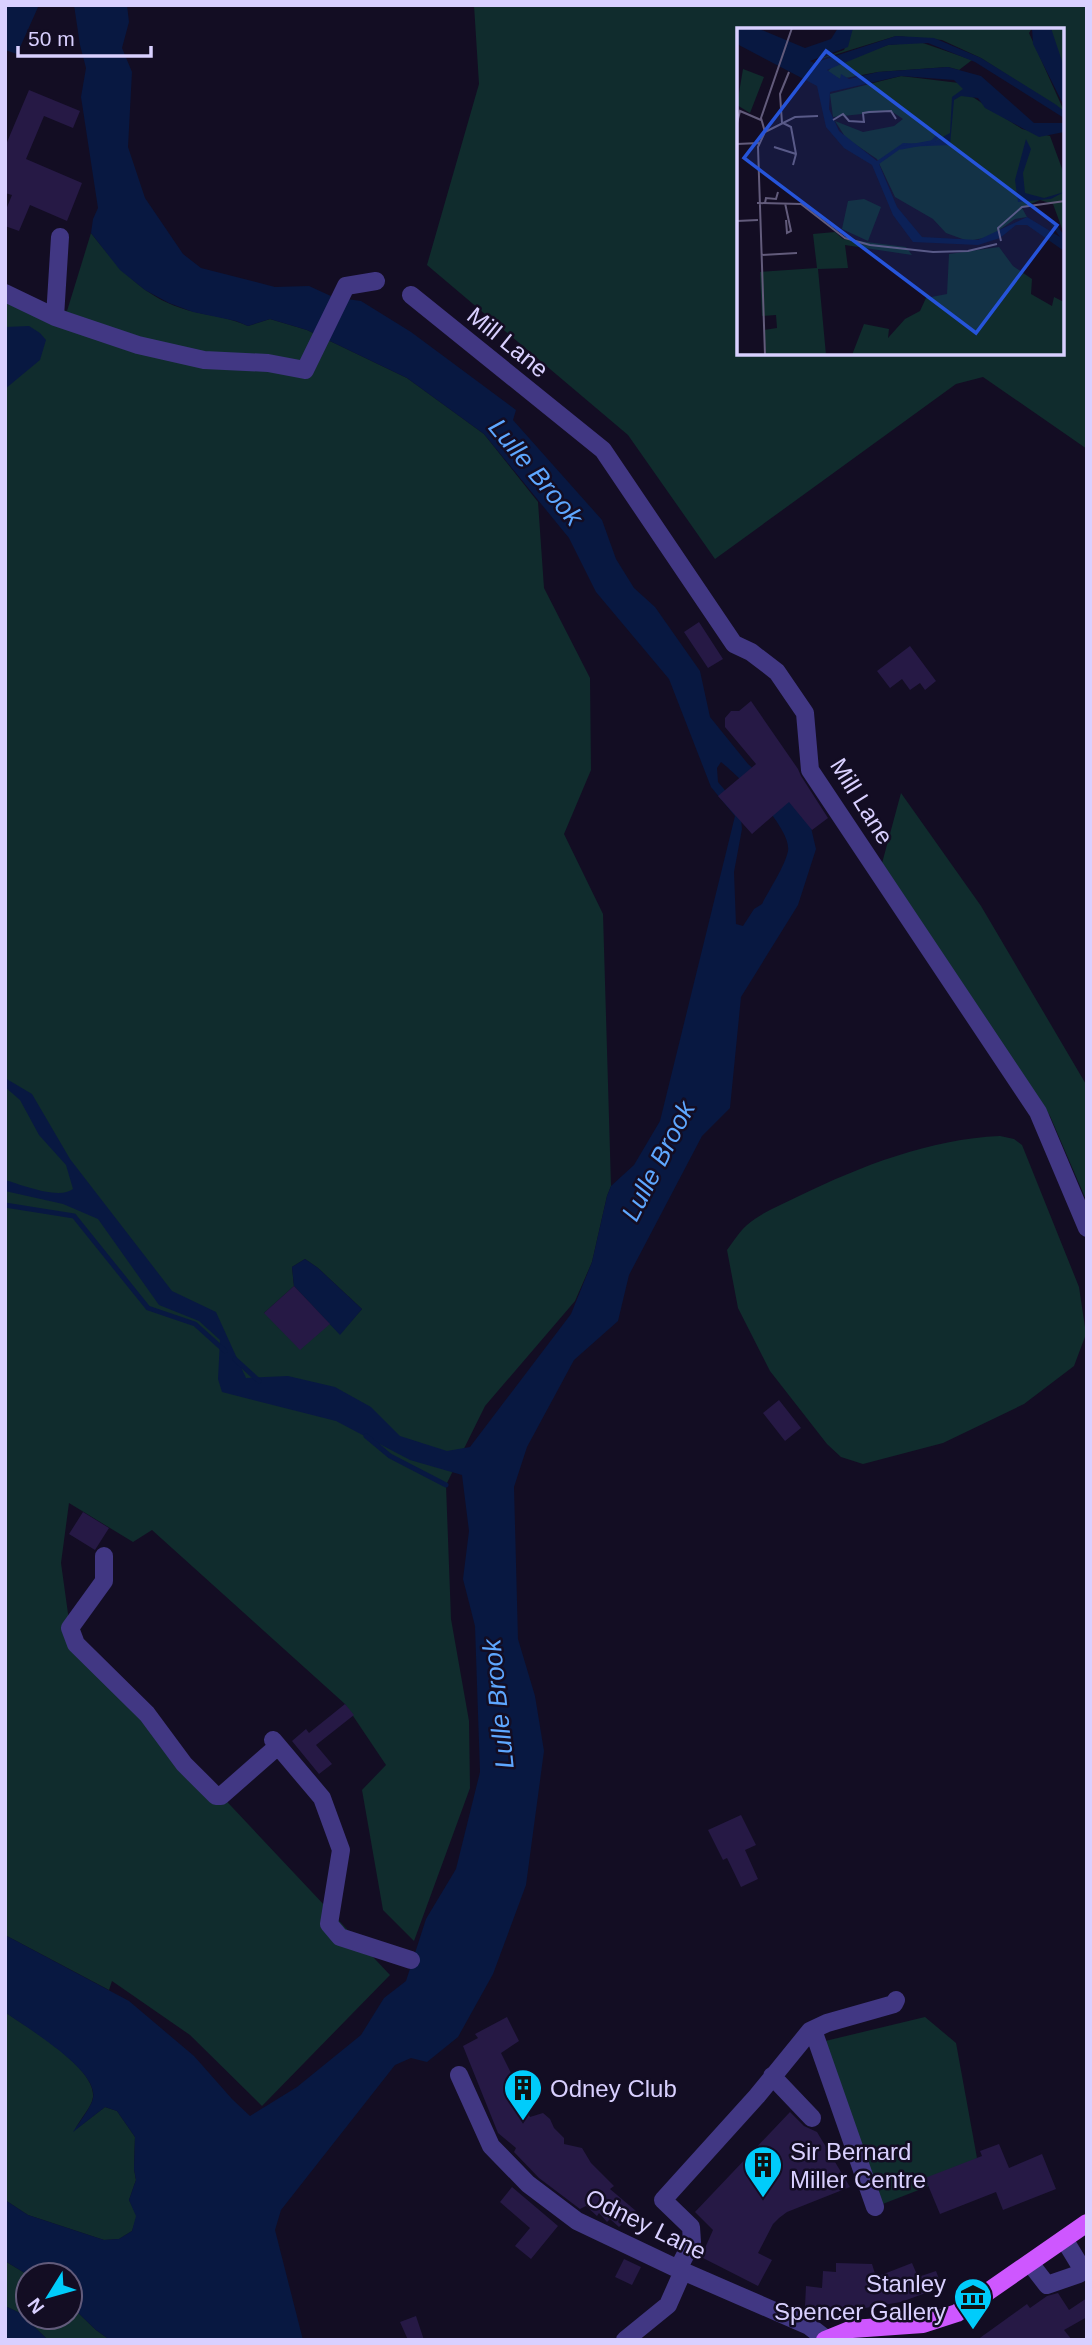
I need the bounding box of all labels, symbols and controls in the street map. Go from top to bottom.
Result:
scale bar [18,14,150,58]
text: 50 m [28,27,75,50]
inset map [737,28,1064,355]
street label: Mill Lane [462,301,554,383]
water label: Lulle Brook [483,413,591,533]
street label: Mill Lane [825,753,899,849]
water label: Lulle Brook [615,1094,702,1226]
water label: Lulle Brook [476,1636,520,1770]
building icon: Odney Club [502,2067,544,2122]
place label: Odney Club [550,2075,677,2102]
place label: Sir Bernard Miller Centre [790,2138,926,2193]
building icon: Sir Bernard Miller Centre [742,2144,784,2199]
street label: Odney Lane [581,2183,711,2265]
north arrow [14,2261,84,2331]
place label: Stanley Spencer Gallery [774,2270,946,2325]
museum icon: Stanley Spencer Gallery [952,2276,994,2331]
text: N [23,2294,48,2318]

